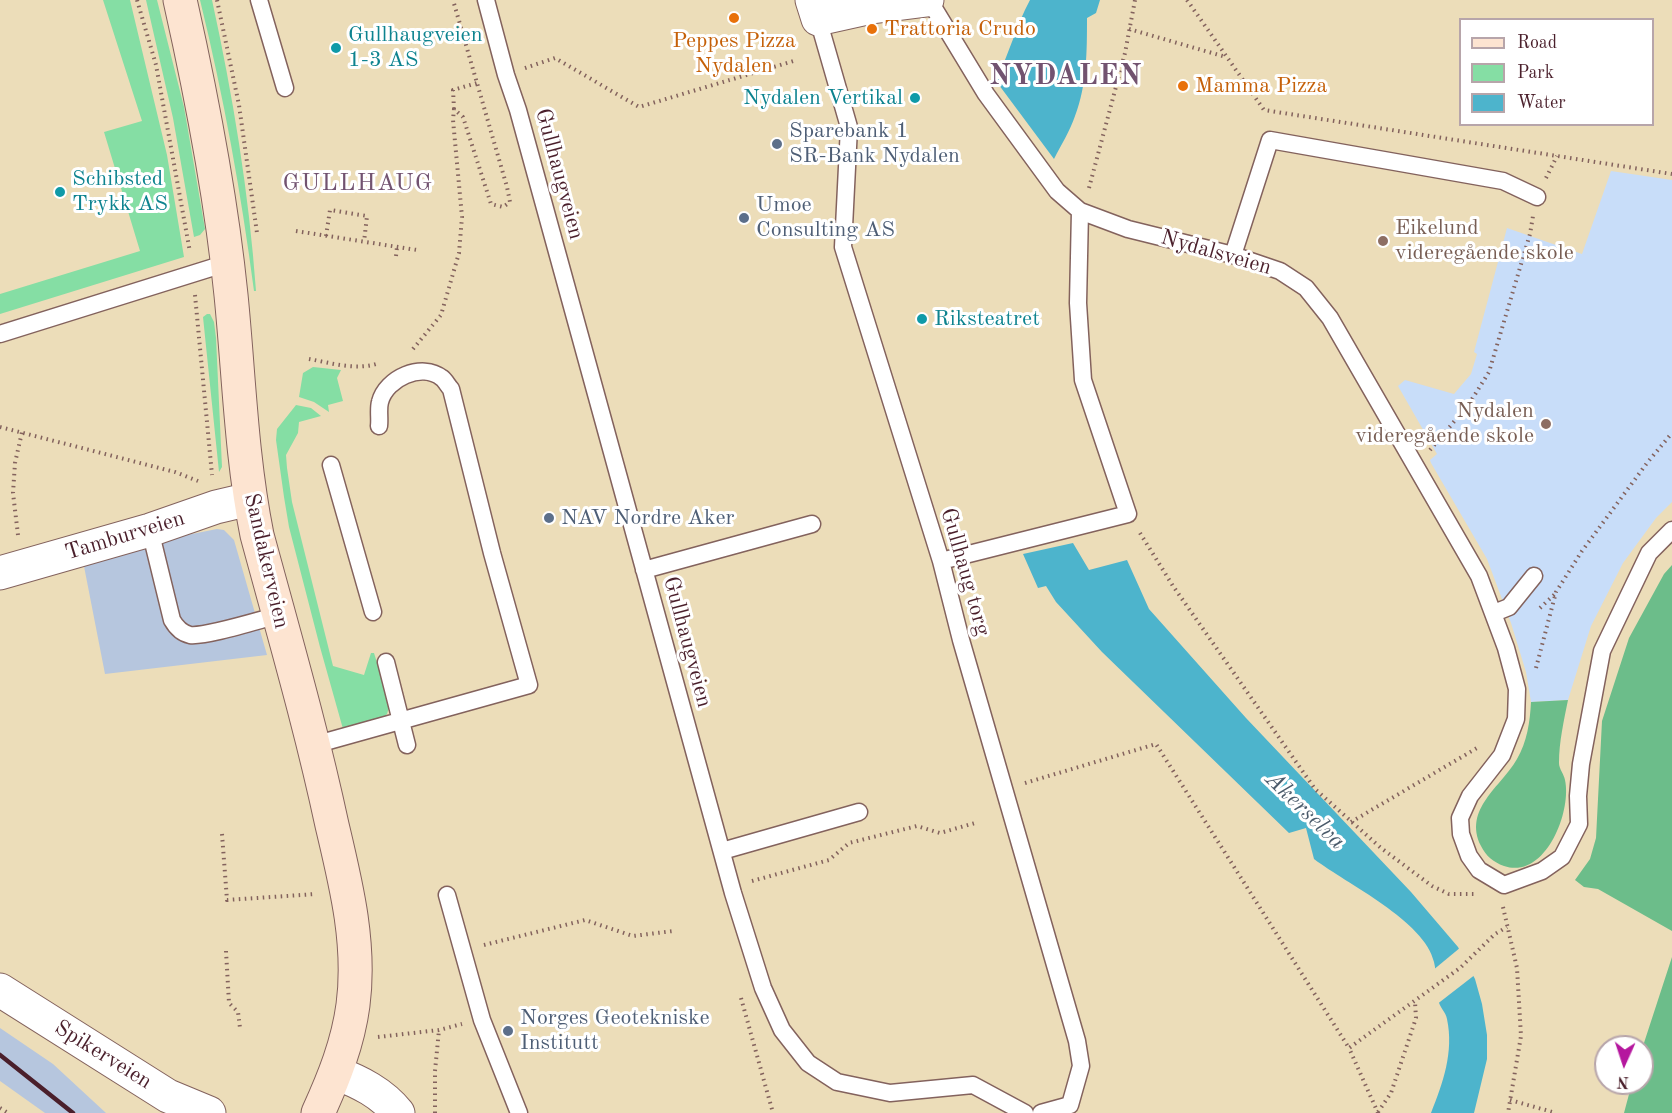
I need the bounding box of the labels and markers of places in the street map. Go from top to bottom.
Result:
marker: Peppes Pizza Nydalen [727,11,741,25]
place label: Trattoria Crudo [884,16,1036,42]
place label: Gullhaugveien 1-3 AS [348,22,483,74]
marker: Trattoria Crudo [865,22,879,36]
place label: Peppes Pizza Nydalen [672,28,796,80]
marker: Gullhaugveien 1-3 AS [329,41,343,55]
place label: Mamma Pizza [1195,73,1327,99]
marker: Mamma Pizza [1176,79,1190,93]
place label: Nydalen Vertikal [743,85,903,111]
marker: Nydalen Vertikal [908,91,922,105]
place label: Sparebank 1 SR-Bank Nydalen [789,118,960,170]
marker: Sparebank 1 SR-Bank Nydalen [770,137,784,151]
place label: Schibsted Trykk AS [72,166,168,218]
marker: Schibsted Trykk AS [53,185,67,199]
place label: Umoe Consulting AS [756,192,895,243]
marker: Umoe Consulting AS [737,211,751,225]
place label: Eikelund videregående skole [1395,215,1574,266]
marker: Eikelund videregående skole [1376,234,1390,248]
place label: Riksteatret [934,306,1040,332]
marker: Riksteatret [915,312,929,326]
place label: Nydalen videregående skole [1355,398,1534,450]
marker: Nydalen videregående skole [1539,417,1553,431]
place label: NAV Nordre Aker [561,505,735,531]
marker: NAV Nordre Aker [542,511,556,525]
place label: Norges Geotekniske Institutt [520,1005,710,1056]
marker: Norges Geotekniske Institutt [501,1024,515,1038]

